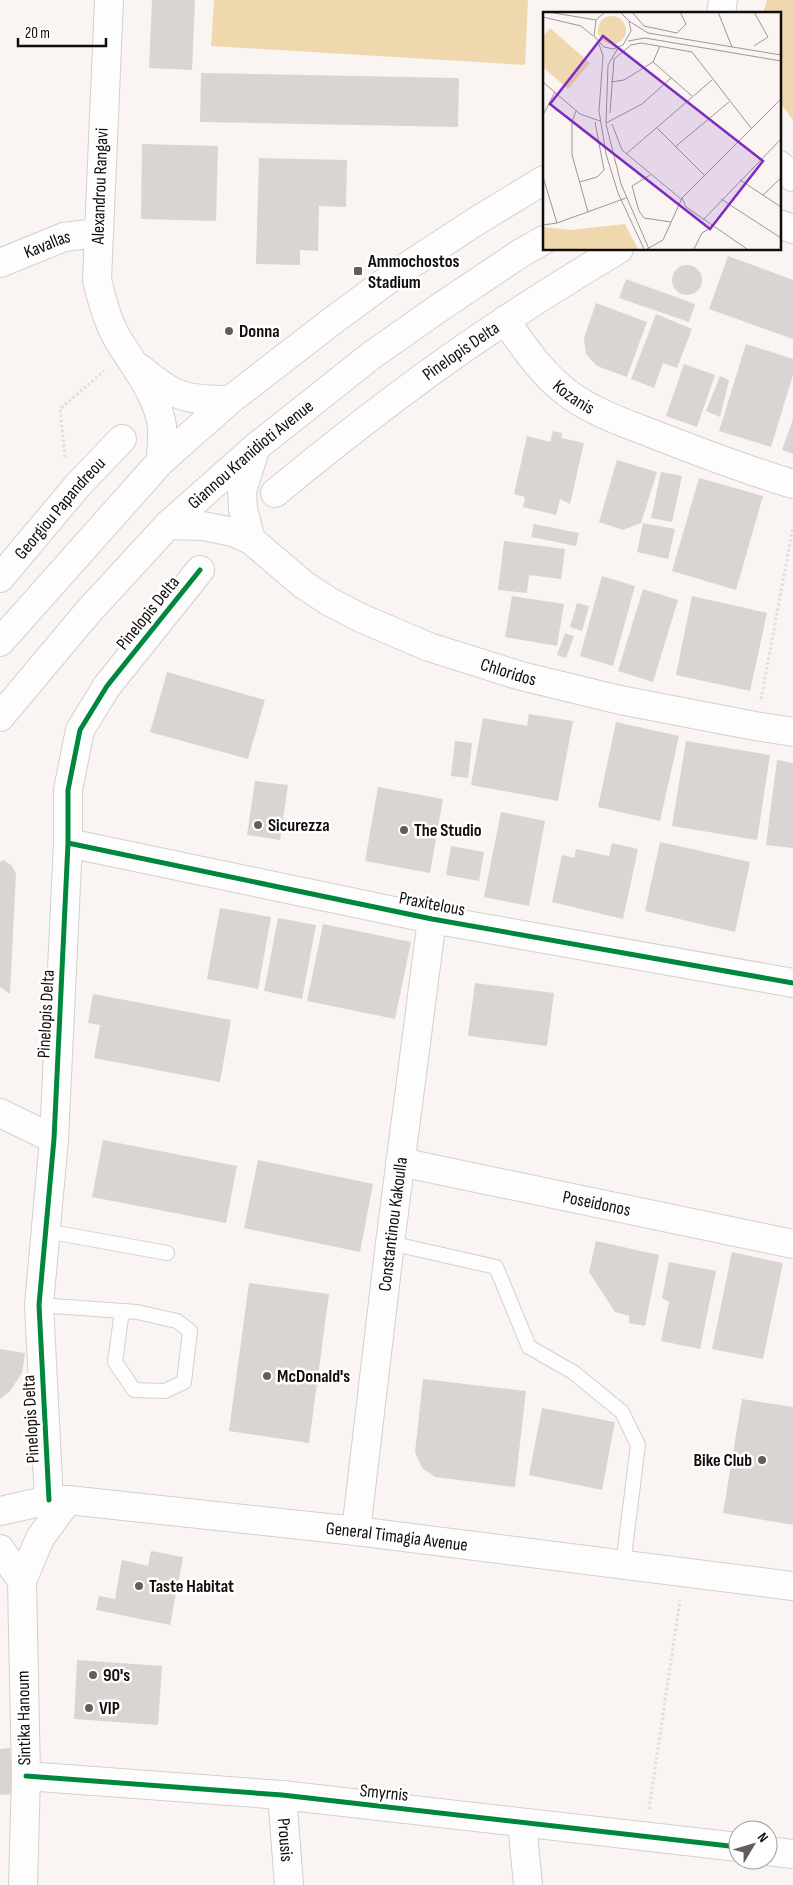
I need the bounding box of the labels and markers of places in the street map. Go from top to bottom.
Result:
place label: Ammochostos Stadium [367,251,460,293]
marker: Ammochostos Stadium [352,265,364,277]
place label: Donna [239,321,280,342]
marker: Donna [223,325,235,337]
place label: Sicurezza [268,815,330,836]
marker: Sicurezza [252,819,264,831]
place label: The Studio [414,820,482,841]
marker: The Studio [398,824,410,836]
place label: McDonald's [277,1366,350,1387]
marker: McDonald's [261,1370,273,1382]
place label: Bike Club [693,1450,752,1471]
marker: Bike Club [756,1454,768,1466]
place label: Taste Habitat [149,1576,234,1597]
marker: Taste Habitat [133,1580,145,1592]
place label: 90's [103,1665,130,1686]
marker: 90's [87,1669,99,1681]
place label: VIP [99,1698,120,1719]
marker: VIP [83,1702,95,1714]

